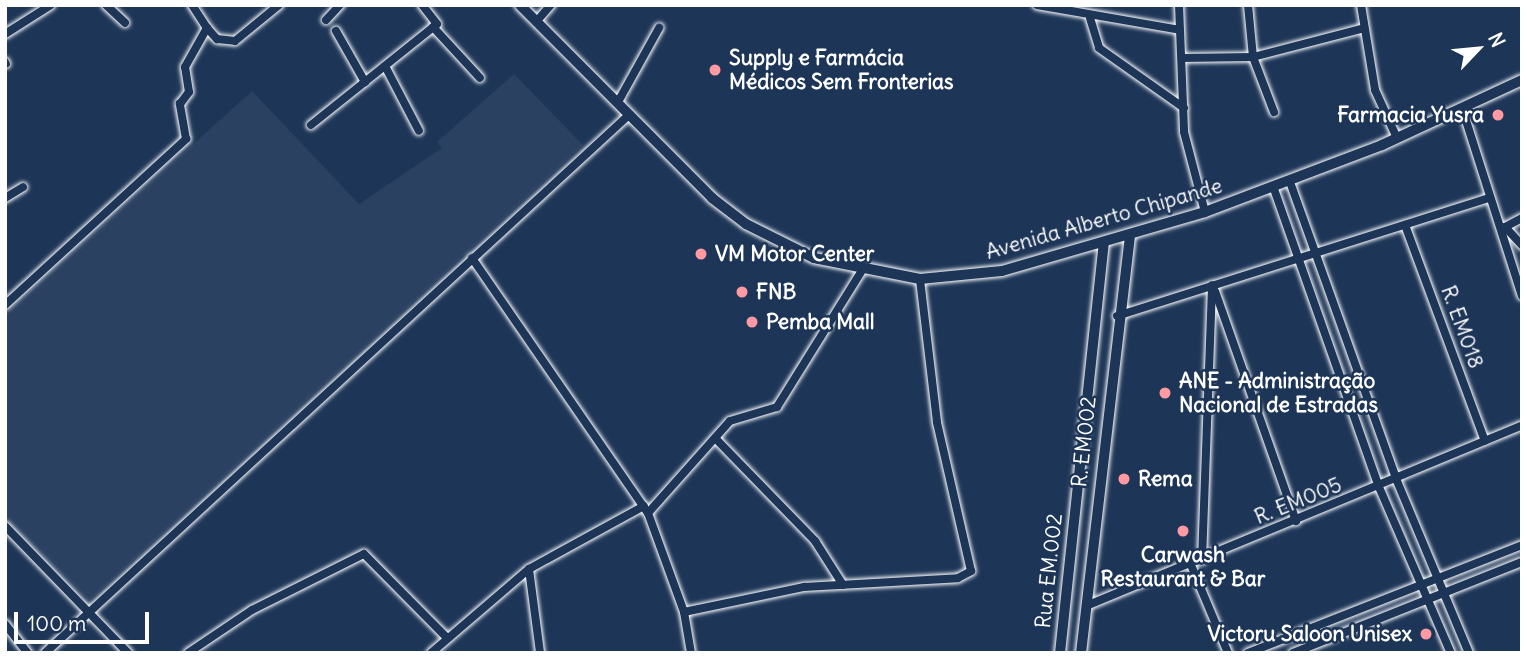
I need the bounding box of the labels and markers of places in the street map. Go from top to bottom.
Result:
place label: Supply e Farmácia Médicos Sem Fronterias [729,45,954,95]
marker: Supply e Farmácia Médicos Sem Fronterias [707,62,723,78]
place label: Farmacia Yusra [1337,102,1484,128]
marker: Farmacia Yusra [1490,107,1506,123]
place label: VM Motor Center [715,241,874,267]
marker: VM Motor Center [693,246,709,262]
place label: FNB [756,279,796,305]
marker: FNB [734,284,750,300]
place label: Pemba Mall [766,309,874,335]
marker: Pemba Mall [744,314,760,330]
place label: ANE - Administração Nacional de Estradas [1179,368,1378,418]
marker: ANE - Administração Nacional de Estradas [1157,385,1173,401]
place label: Rema [1138,466,1193,492]
marker: Rema [1116,471,1132,487]
marker: Carwash Restaurant & Bar [1175,523,1191,539]
place label: Carwash Restaurant & Bar [1101,542,1265,592]
place label: Victoru Saloon Unisex [1207,621,1412,647]
marker: Victoru Saloon Unisex [1418,626,1434,642]

